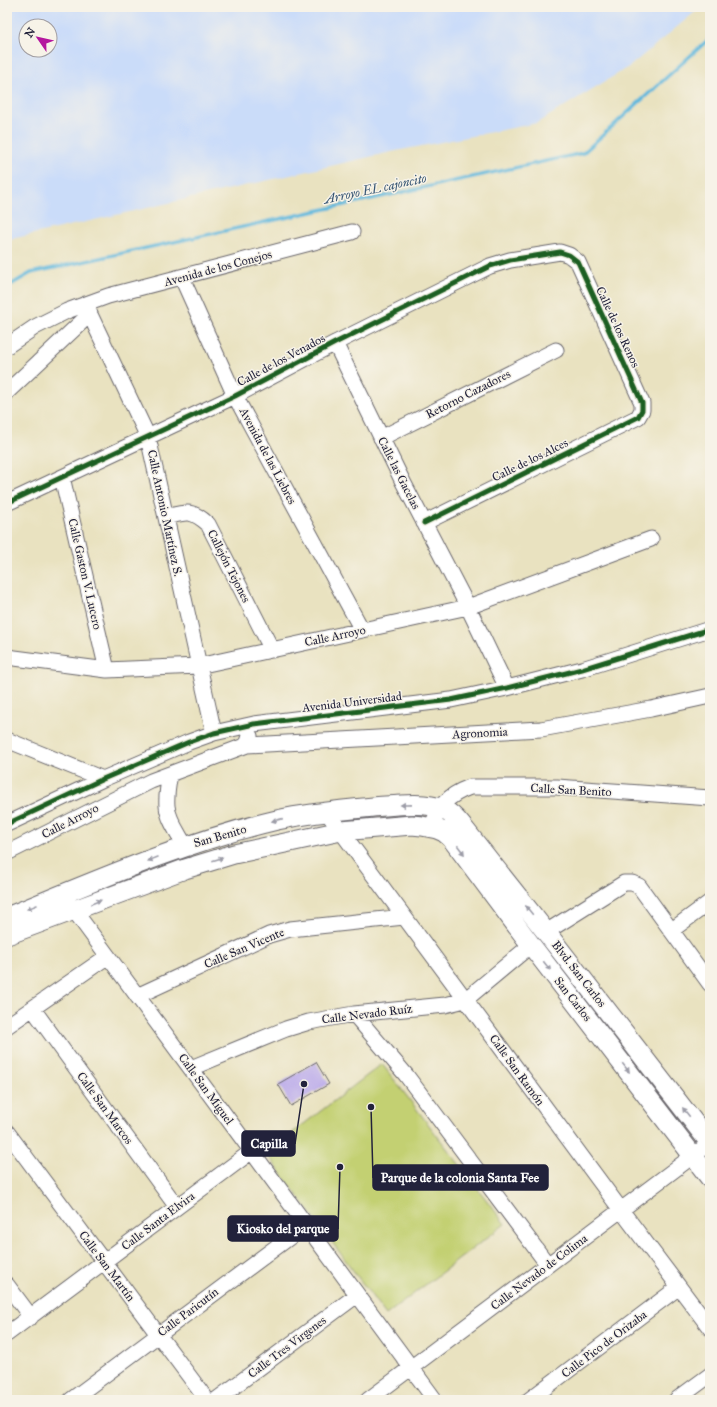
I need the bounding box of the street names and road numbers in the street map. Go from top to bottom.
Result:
street label: Avenida de los Conejos [162,247,273,289]
street label: Calle de los Renos [593,284,643,370]
street label: Calle de los Venados [235,331,327,389]
street label: Retorno Cazadores [423,367,513,421]
street label: Avenida de las Liebres [236,405,299,507]
street label: Calle las Gacelas [375,435,423,511]
street label: Calle de los Alces [490,436,570,484]
street label: Calle Antonio Martínez S. [145,448,185,578]
street label: Calle Gaston V. Lucero [65,517,105,631]
street label: Callejón Tejones [205,527,253,605]
street label: Calle Arroyo [303,623,367,649]
street label: Avenida Universidad [300,689,403,715]
street label: Agronomia [451,725,509,742]
street label: Calle San Benito [530,781,612,799]
street label: Calle Arroyo [39,801,101,841]
street label: San Benito [192,822,248,850]
street label: Calle San Vicente [202,925,286,971]
street label: Blvd. San Carlos [549,938,609,1010]
street label: San Carlos [551,974,595,1024]
street label: Calle Nevado Ruíz [321,1001,414,1027]
street label: Calle San Ramón [486,1032,548,1109]
street label: Calle San Miguel [175,1051,237,1128]
street label: Calle San Marcos [74,1069,136,1147]
street label: Calle Santa Elvira [119,1188,198,1253]
street label: Calle San Martín [76,1228,138,1304]
street label: Calle Nevado de Colima [488,1231,591,1313]
street label: Calle Paricutín [155,1284,221,1339]
street label: Calle Pico de Orizaba [559,1307,650,1381]
street label: Calle Tres Virgenes [245,1313,329,1382]

